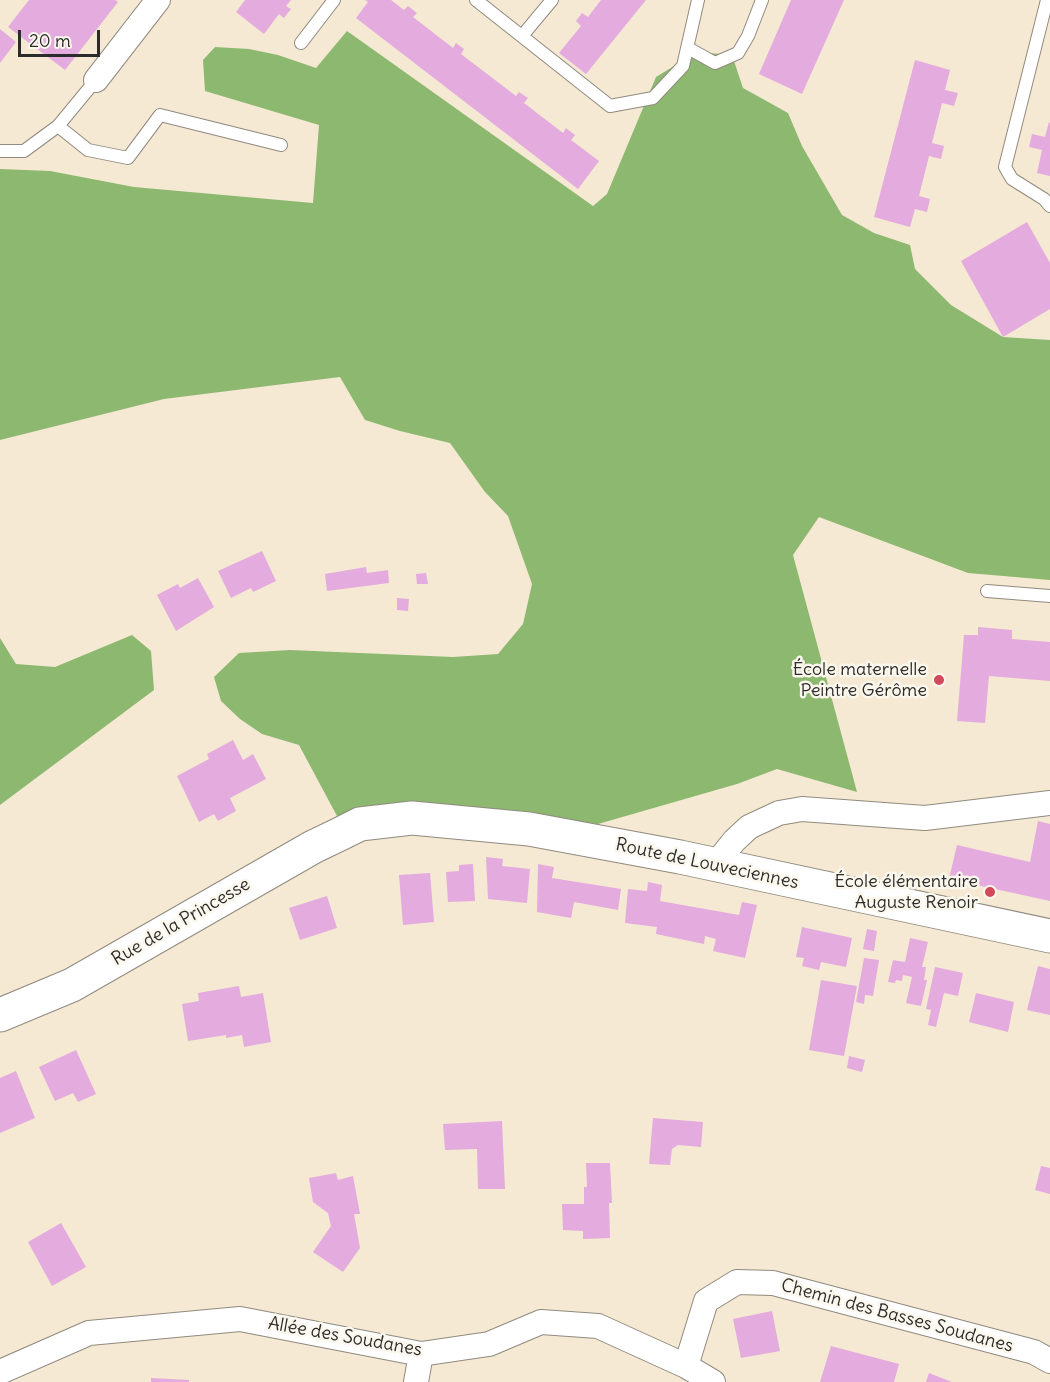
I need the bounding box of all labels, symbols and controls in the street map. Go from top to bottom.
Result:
scale bar [21,18,104,56]
text: 20 m [29,29,71,52]
place label: École maternelle Peintre Gérôme [793,659,927,702]
marker: École maternelle Peintre Gérôme [932,673,946,687]
street label: Route de Louveciennes [614,834,800,894]
place label: École élémentaire Auguste Renoir [835,871,978,914]
street label: Rue de la Princesse [108,874,254,970]
marker: École élémentaire Auguste Renoir [983,885,997,899]
street label: Chemin des Basses Soudanes [779,1275,1015,1357]
street label: Allée des Soudanes [266,1313,424,1361]

